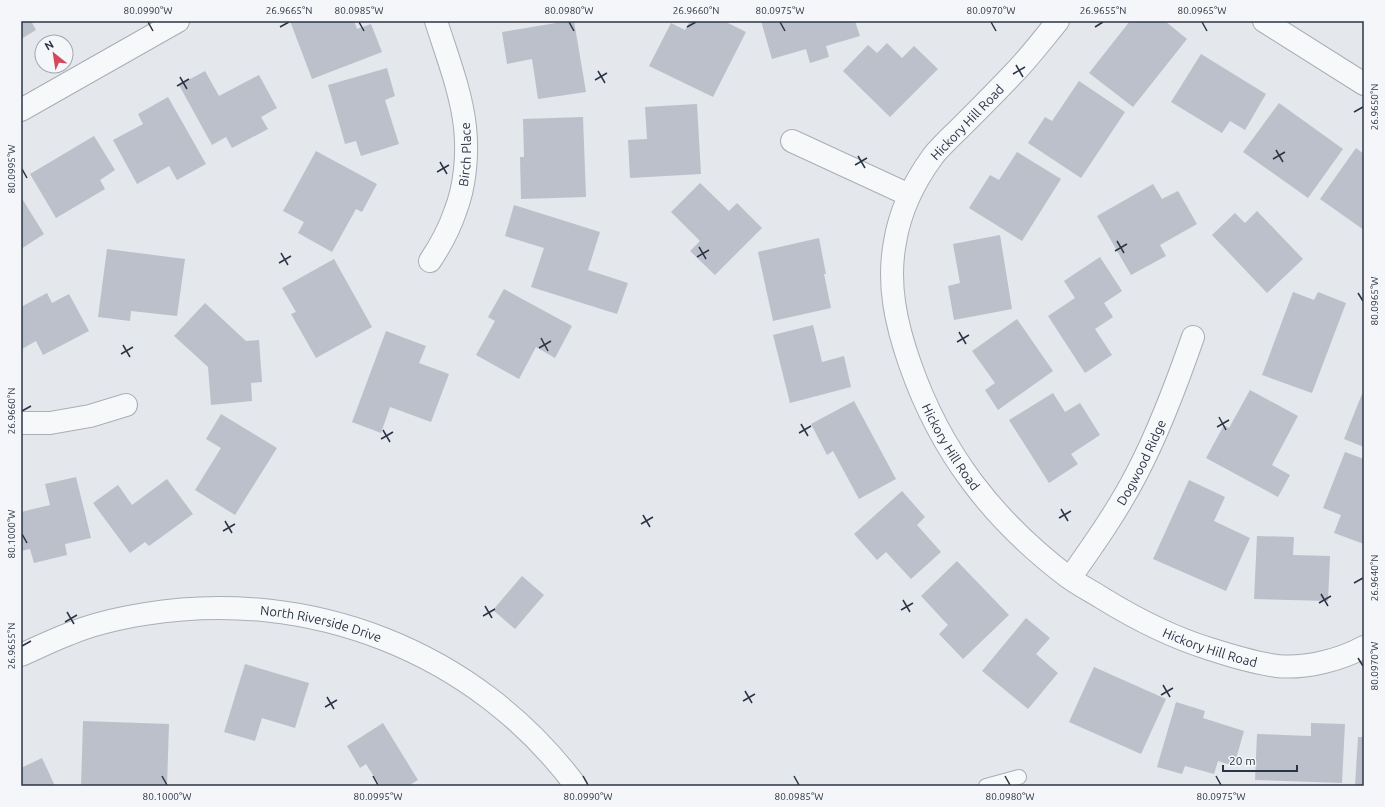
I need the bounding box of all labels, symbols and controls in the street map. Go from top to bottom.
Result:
text: 80.0990°W [124,5,172,16]
text: 26.9665°N [266,5,312,16]
text: 80.0985°W [335,5,383,16]
text: 80.0980°W [545,5,593,16]
text: 26.9660°N [673,5,719,16]
text: 80.0975°W [756,5,804,16]
text: 80.0970°W [967,5,1015,16]
text: 26.9655°N [1080,5,1126,16]
text: 80.0965°W [1178,5,1226,16]
north arrow [34,34,74,74]
text: N [42,38,56,53]
street label: Hickory Hill Road [928,82,1006,162]
text: 26.9650°N [1369,84,1380,130]
street label: Birch Place [456,122,473,187]
text: 80.0995°W [6,145,17,193]
text: 80.0965°W [1369,277,1380,325]
text: 26.9660°N [6,388,17,434]
street label: Hickory Hill Road [920,401,983,493]
street label: Dogwood Ridge [1114,418,1168,508]
text: 80.1000°W [6,510,17,558]
text: 26.9640°N [1369,555,1380,601]
street label: North Riverside Drive [260,603,384,644]
text: 26.9655°N [6,623,17,669]
street label: Hickory Hill Road [1161,625,1259,669]
text: 80.0970°W [1369,642,1380,690]
scale bar [1223,747,1297,773]
text: 20 m [1229,754,1256,767]
text: 80.1000°W [143,791,191,802]
text: 80.0995°W [354,791,402,802]
text: 80.0990°W [564,791,612,802]
text: 80.0985°W [775,791,823,802]
text: 80.0980°W [986,791,1034,802]
text: 80.0975°W [1197,791,1245,802]

